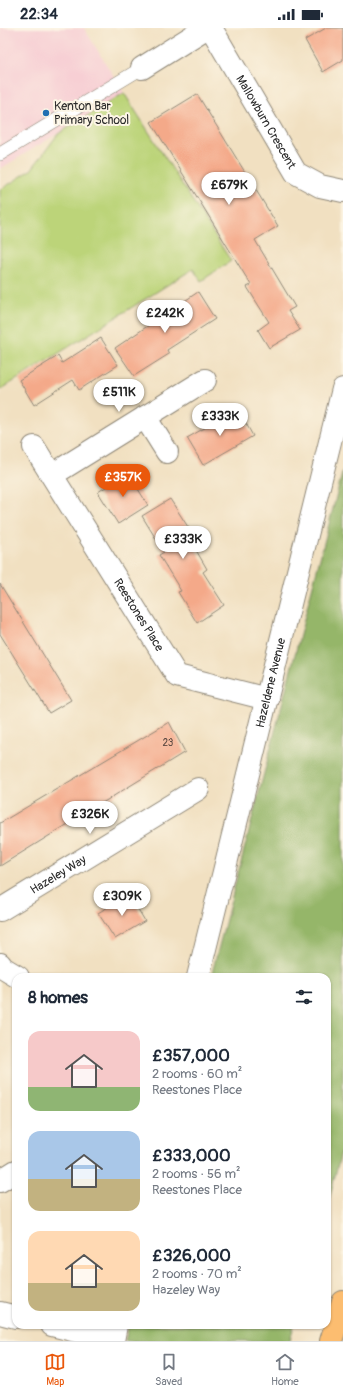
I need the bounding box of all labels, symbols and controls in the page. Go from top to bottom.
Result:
text: 22:34 [20,5,58,24]
street label: Mallowburn Crescent [232,73,299,172]
place label: Kenton Bar Primary School [54,99,129,128]
marker: Kenton Bar Primary School [41,108,51,118]
pin: £679K [201,172,257,206]
text: £679K [210,177,248,193]
pin: £242K [137,300,193,334]
text: £242K [146,305,184,321]
pin: £511K [91,379,147,413]
text: £511K [102,384,136,400]
pin: £333K [192,403,248,437]
text: £333K [201,408,239,424]
pin: £357K [95,464,151,498]
text: £357K [104,469,142,485]
pin: £333K [155,526,211,560]
text: £333K [164,531,202,547]
street label: Reestones Place [110,576,167,655]
street label: Hazeldene Avenue [253,636,289,729]
house number: 23 [163,737,174,749]
pin: £326K [62,801,118,835]
text: £326K [71,806,109,822]
street label: Hazeley Way [28,852,89,898]
pin: £309K [94,883,150,917]
text: £309K [102,888,142,904]
icon: filters [293,986,315,1008]
text: 8 homes [28,987,88,1008]
text: £357,000 [152,1045,230,1066]
icon: home [60,1047,108,1095]
text: 2 rooms · 60 m² [152,1066,242,1082]
text: Reestones Place [152,1082,242,1098]
text: £333,000 [152,1145,231,1166]
icon: home [60,1147,108,1195]
text: 2 rooms · 56 m² [152,1166,240,1182]
text: Reestones Place [152,1182,242,1198]
text: £326,000 [152,1245,231,1266]
icon: home [60,1247,108,1295]
text: 2 rooms · 70 m² [152,1266,242,1282]
text: Hazeley Way [152,1282,220,1298]
tab: Map [44,1351,66,1388]
tab: Saved [155,1351,182,1388]
tab: Home [271,1351,299,1388]

